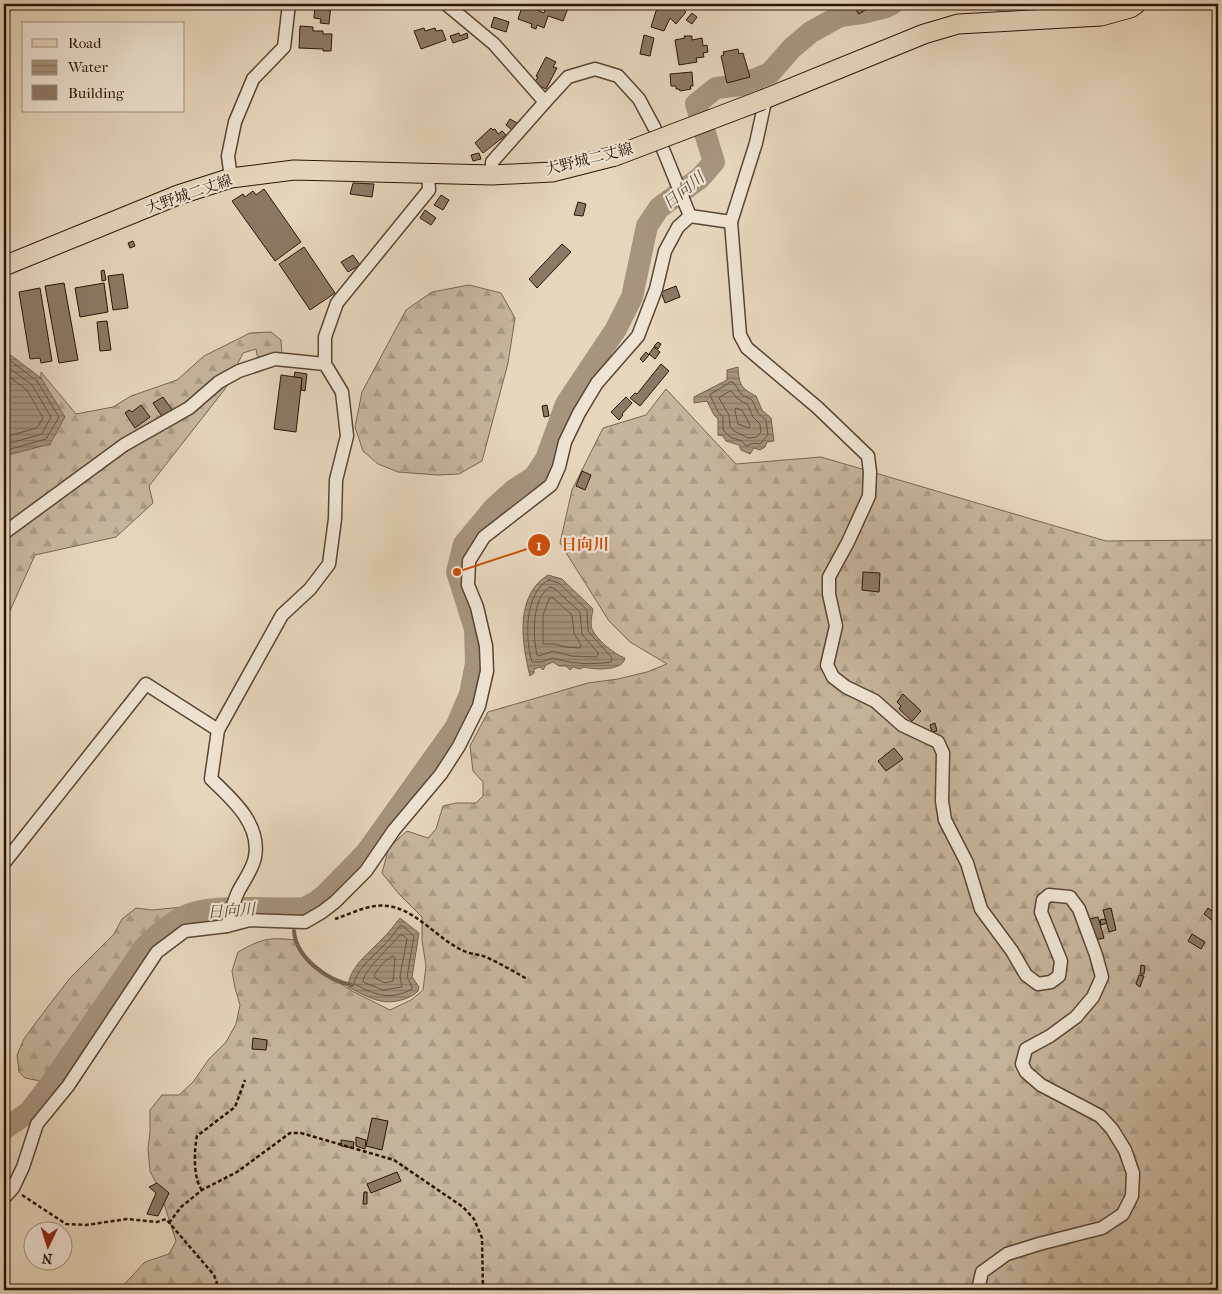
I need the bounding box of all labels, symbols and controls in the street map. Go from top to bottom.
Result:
legend [22,22,185,112]
text: Road [68,34,102,52]
text: Water [67,58,108,76]
text: Building [68,84,125,102]
street label: 大野城二丈線 [543,139,635,179]
water label: 日向川 [659,167,709,213]
street label: 大野城二丈線 [144,171,234,217]
callout: 日向川 [526,529,619,560]
text: 日向川 [561,535,609,554]
text: 1 [536,536,542,554]
water label: 日向川 [206,899,258,922]
north arrow [22,1222,72,1272]
text: N [41,1250,53,1267]

